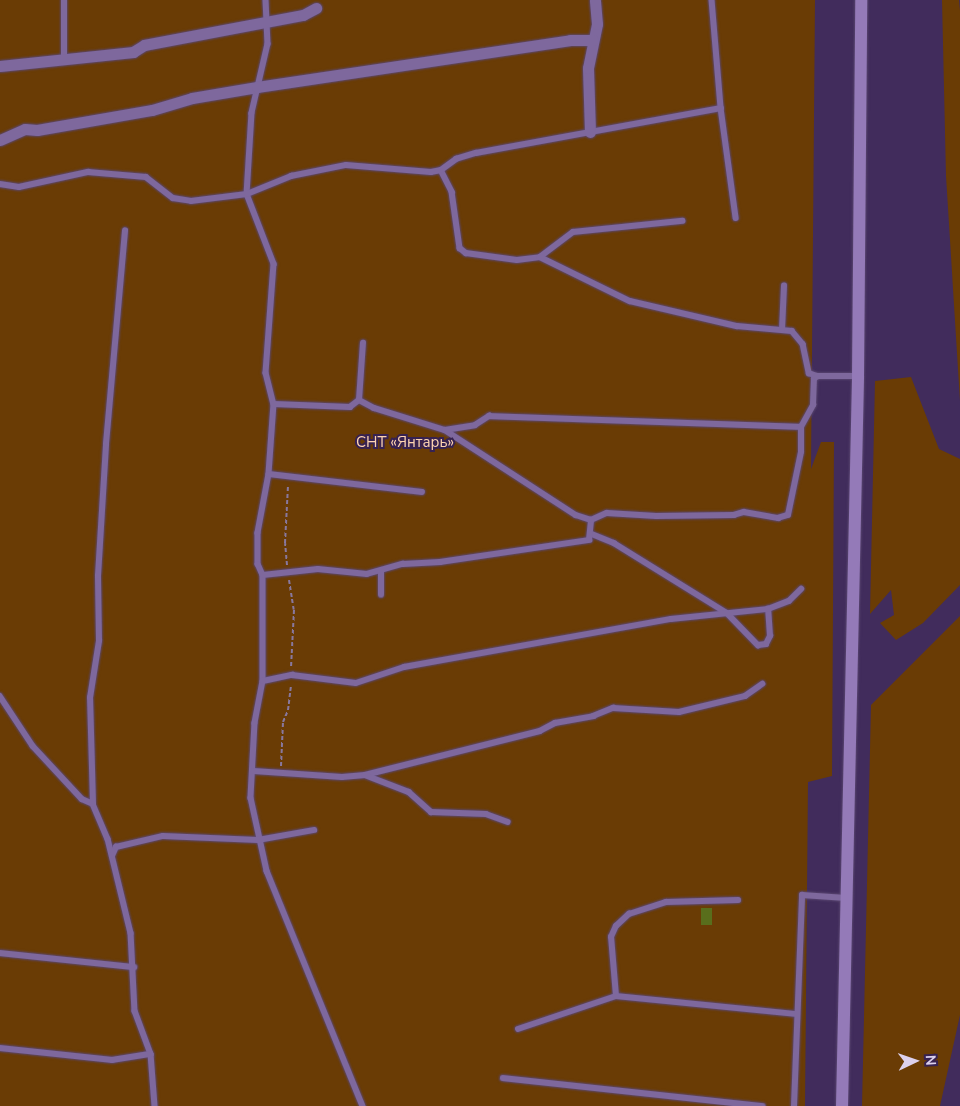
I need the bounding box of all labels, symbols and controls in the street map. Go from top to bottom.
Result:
park label: СНТ «Янтарь» [356,434,454,452]
north arrow [890,1036,940,1086]
text: N [921,1054,940,1066]

